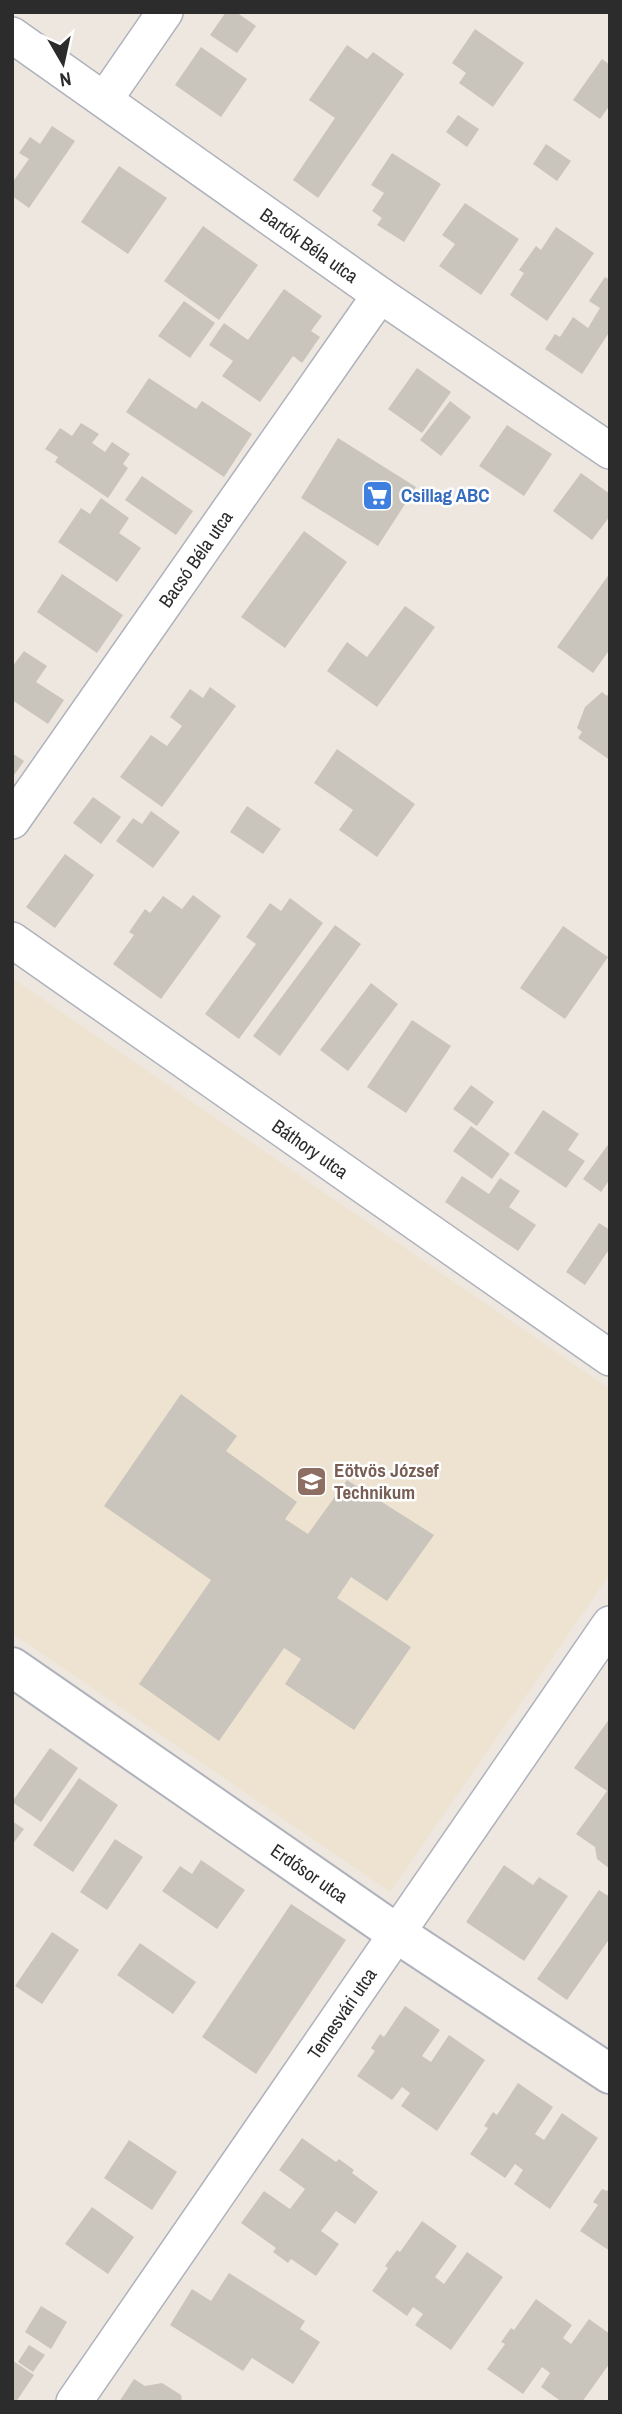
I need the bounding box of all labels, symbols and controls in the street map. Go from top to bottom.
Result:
north arrow [28,28,98,98]
text: N [58,66,73,94]
street label: Bartók Béla utca [255,201,364,289]
supermarket icon: Csillag ABC [361,478,395,512]
place label: Csillag ABC [401,482,490,508]
street label: Bacsó Béla utca [152,505,239,612]
street label: Báthory utca [267,1113,354,1184]
place label: Eötvös József Technikum [334,1457,440,1505]
school or university icon: Eötvös József Technikum [294,1464,328,1498]
street label: Erdősor utca [266,1837,354,1909]
street label: Temesvári utca [301,1962,383,2064]

